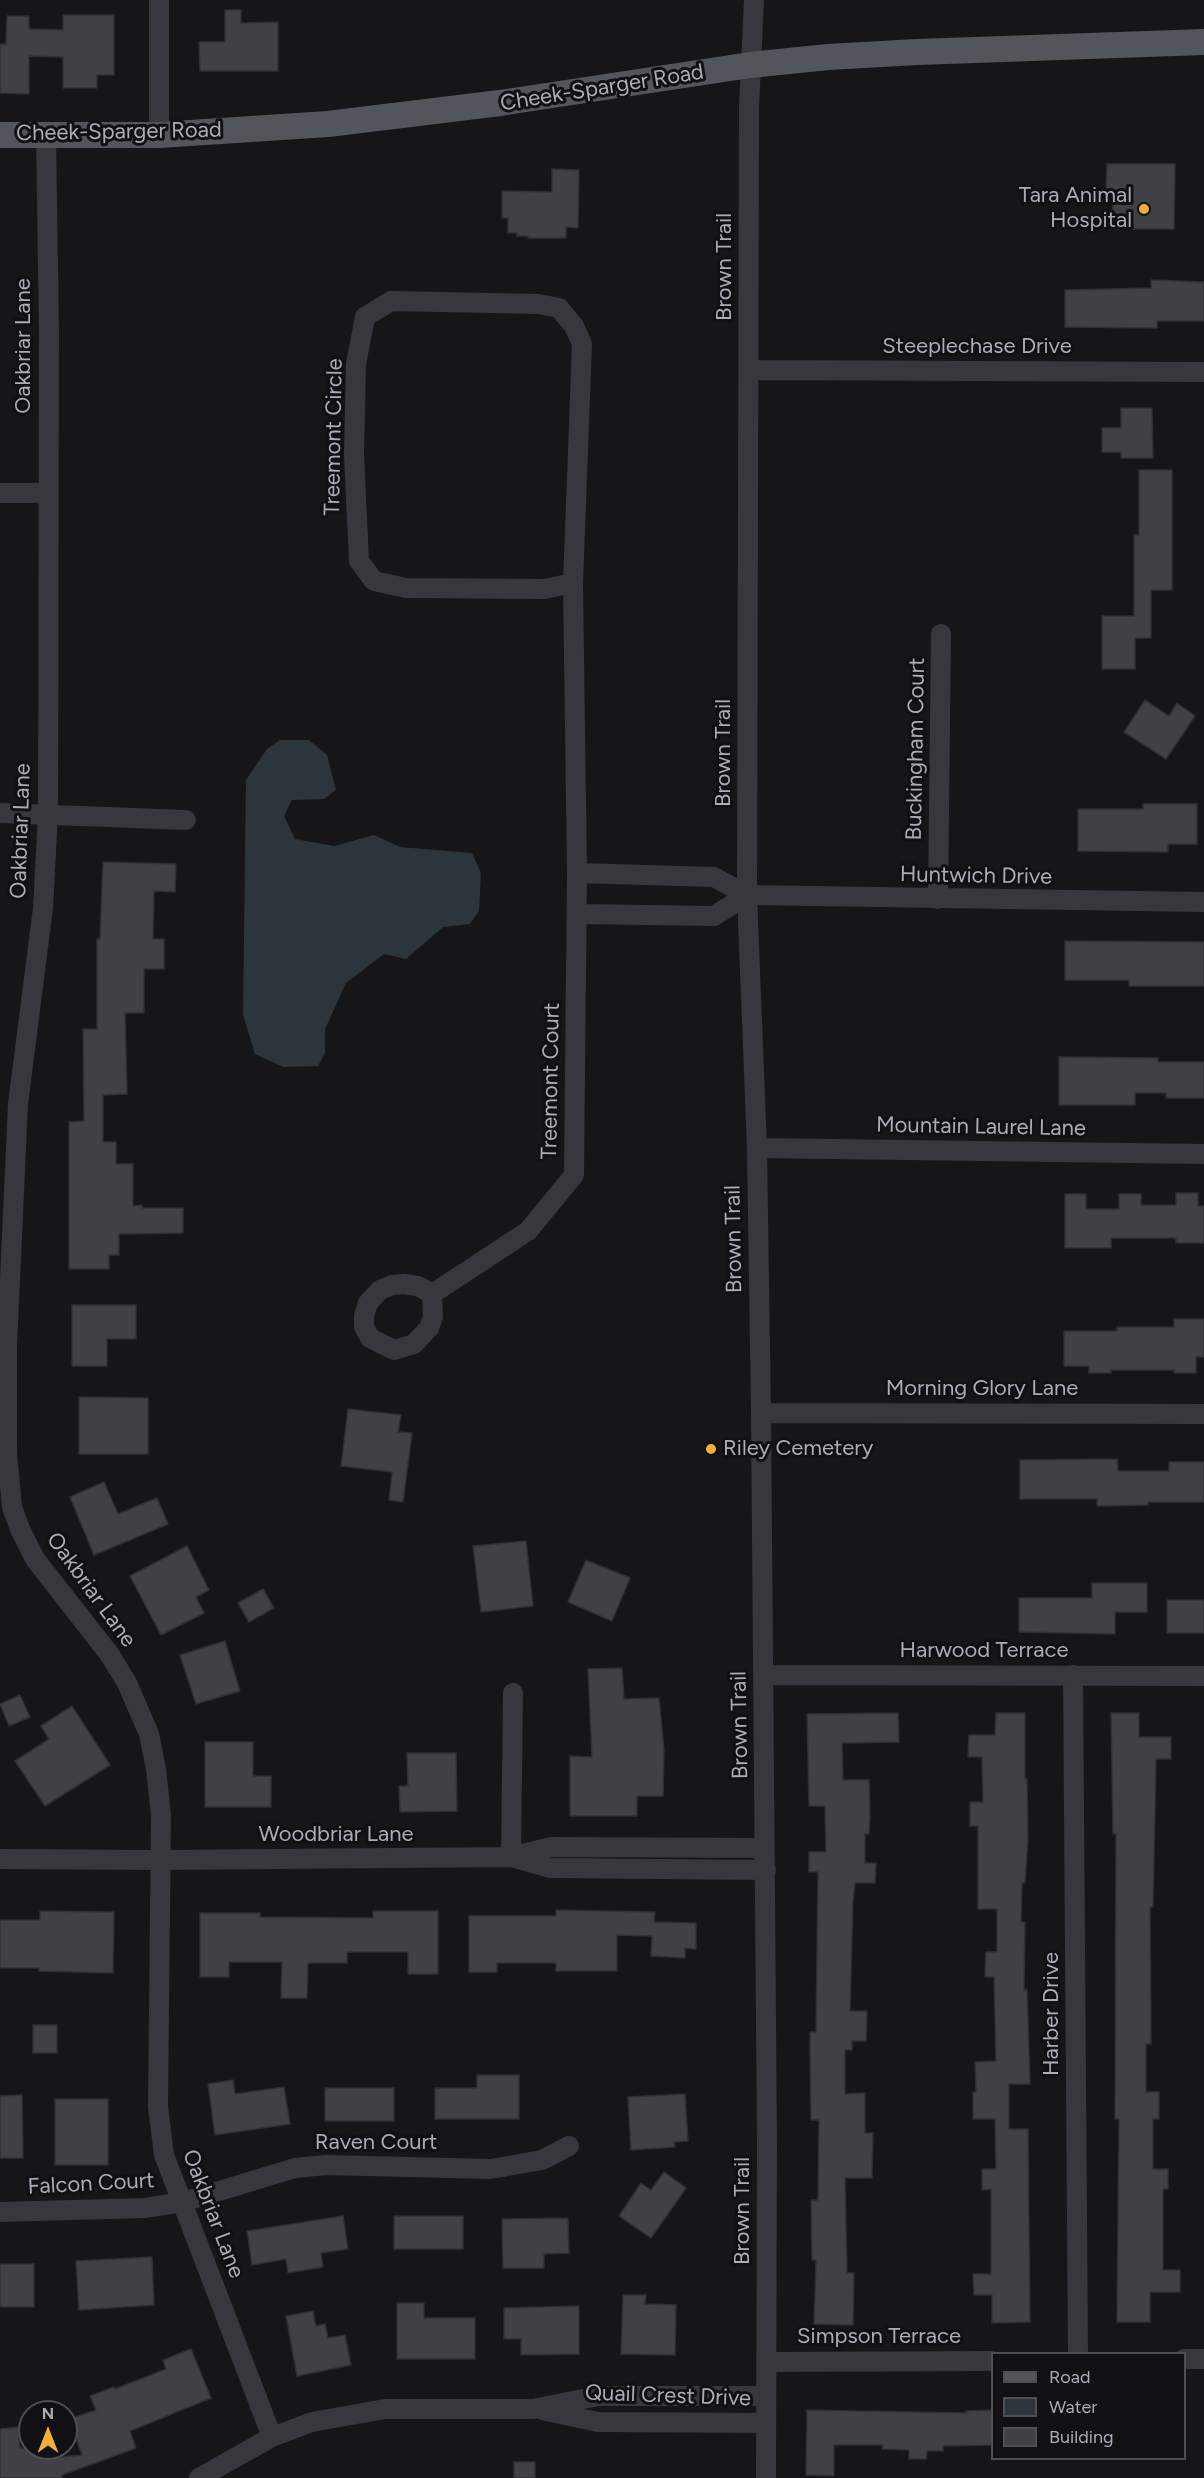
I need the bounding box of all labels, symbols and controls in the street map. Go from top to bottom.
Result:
street label: Cheek-Sparger Road [498,59,706,117]
street label: Cheek-Sparger Road [16,117,222,147]
place label: Tara Animal Hospital [1019,183,1132,234]
marker: Tara Animal Hospital [1137,202,1151,216]
street label: Brown Trail [712,213,738,321]
street label: Oakbriar Lane [11,278,37,414]
street label: Steeplechase Drive [882,334,1072,360]
street label: Treemont Circle [319,358,349,516]
street label: Buckingham Court [901,657,931,841]
street label: Brown Trail [711,699,737,807]
street label: Oakbriar Lane [5,763,37,899]
street label: Huntwich Drive [900,861,1052,891]
street label: Treemont Court [536,1002,566,1160]
street label: Mountain Laurel Lane [876,1112,1086,1142]
street label: Brown Trail [720,1185,748,1293]
street label: Morning Glory Lane [886,1376,1078,1402]
place label: Riley Cemetery [723,1436,873,1462]
marker: Riley Cemetery [704,1442,718,1456]
street label: Oakbriar Lane [41,1527,141,1653]
street label: Harwood Terrace [900,1638,1068,1664]
street label: Brown Trail [726,1671,754,1779]
street label: Woodbriar Lane [258,1822,414,1848]
street label: Harber Drive [1039,1952,1065,2076]
street label: Raven Court [315,2130,437,2156]
street label: Oakbriar Lane [176,2146,250,2282]
street label: Brown Trail [730,2157,756,2265]
street label: Falcon Court [27,2167,155,2201]
street label: Simpson Terrace [797,2324,961,2350]
legend [991,2352,1186,2460]
text: Road [1049,2366,1090,2388]
street label: Quail Crest Drive [584,2380,752,2412]
text: Water [1049,2396,1097,2418]
north arrow [18,2400,78,2460]
text: N [42,2404,54,2423]
text: Building [1049,2426,1114,2448]

